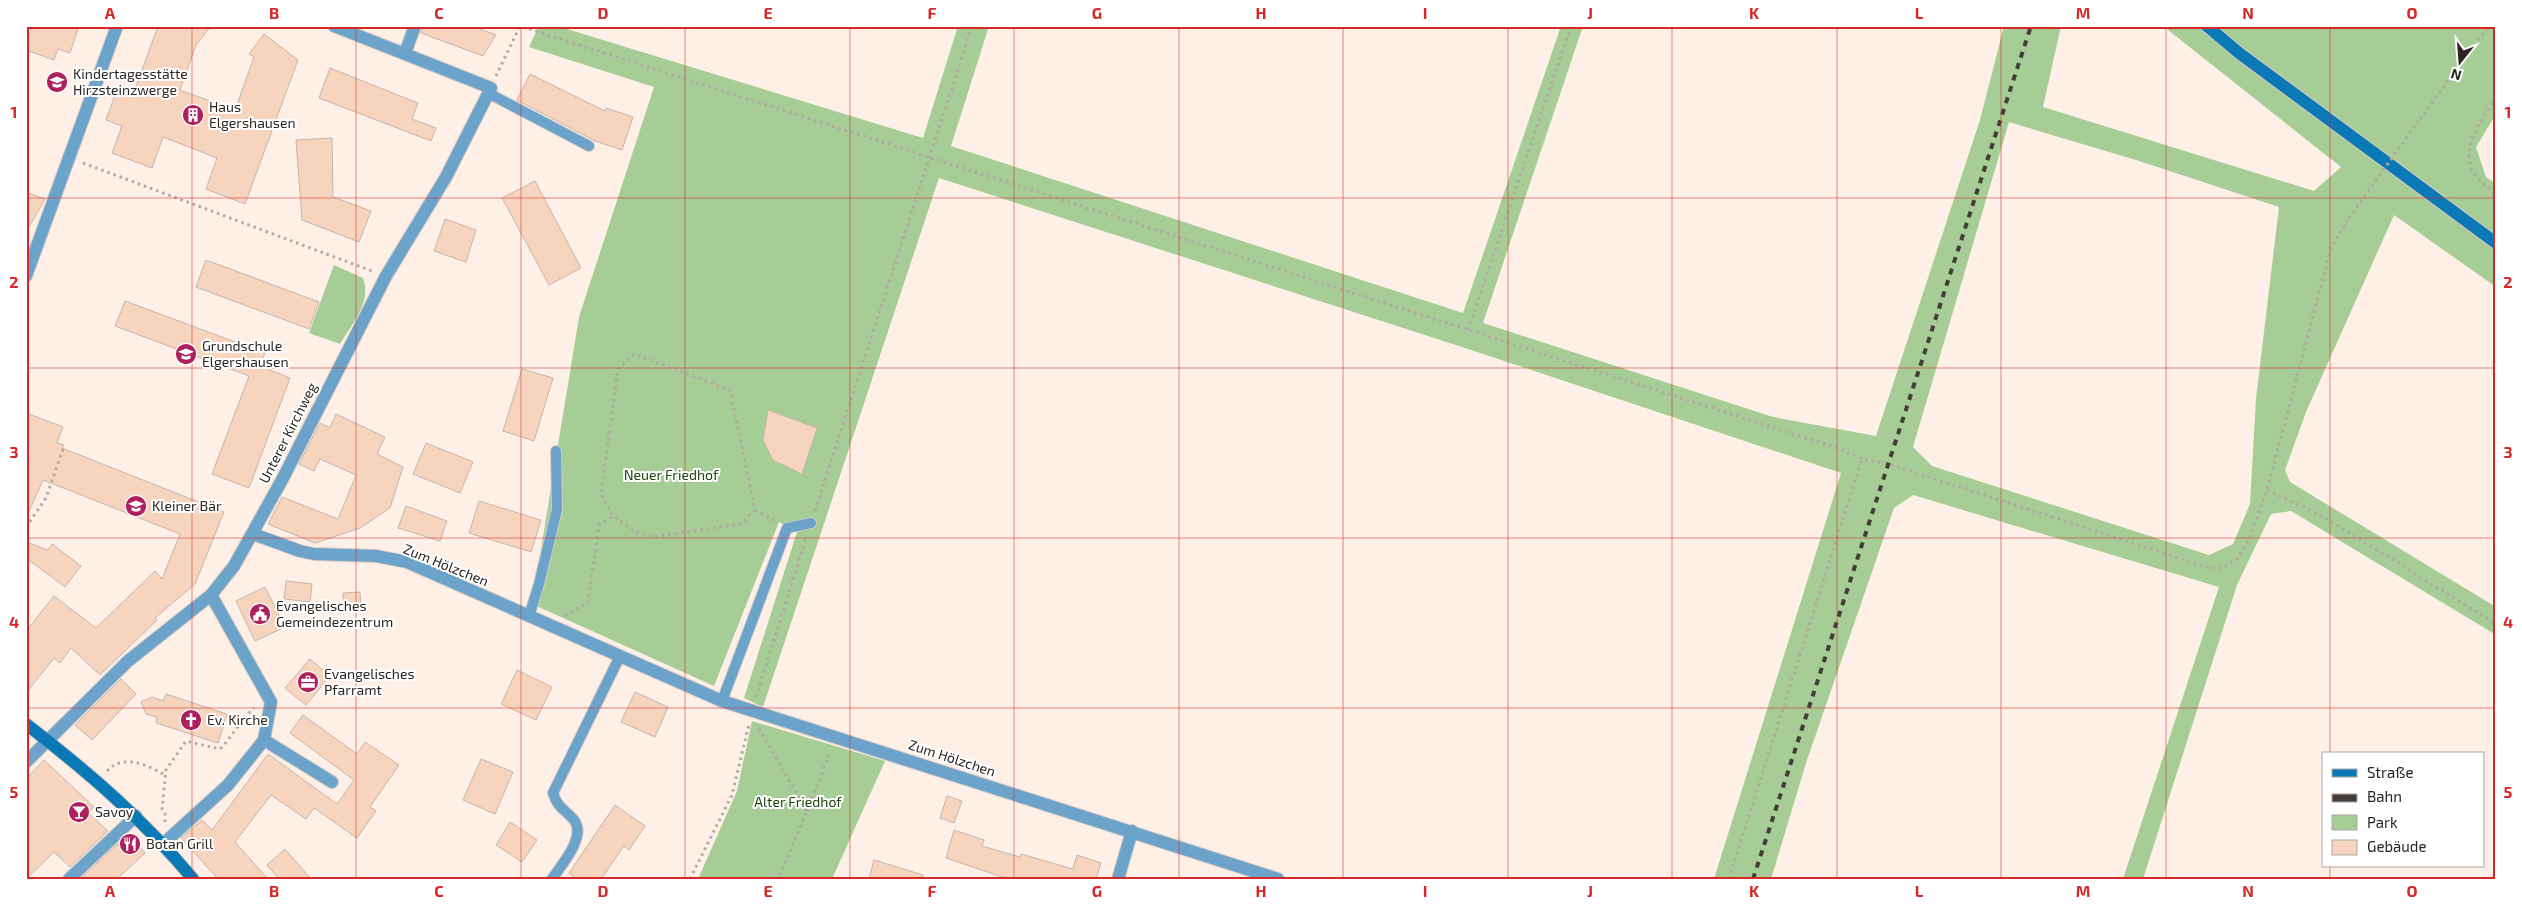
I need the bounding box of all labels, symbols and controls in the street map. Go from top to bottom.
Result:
text: A [105,3,116,22]
text: B [269,3,279,22]
text: C [434,3,444,22]
text: D [598,3,609,22]
text: E [763,3,773,22]
text: F [928,3,937,22]
text: G [1092,3,1102,22]
text: H [1255,3,1267,22]
text: I [1423,3,1427,22]
text: J [1587,3,1593,22]
text: K [1749,3,1760,22]
text: L [1915,3,1924,22]
text: M [2076,3,2090,22]
text: N [2242,3,2254,22]
text: O [2406,3,2418,22]
north arrow [2434,38,2484,88]
place label: Kindertagesstätte Hirzsteinzwerge [73,65,188,98]
text: N [2449,65,2463,85]
school or university icon: Kindertagesstätte Hirzsteinzwerge [45,70,69,94]
place label: Haus Elgershausen [209,98,296,131]
text: 1 [11,102,17,121]
text: 1 [2505,102,2511,121]
building icon: Haus Elgershausen [181,103,205,127]
text: 2 [9,272,19,291]
text: 2 [2503,272,2513,291]
place label: Grundschule Elgershausen [202,337,289,370]
school or university icon: Grundschule Elgershausen [174,342,198,366]
street label: Unterer Kirchweg [255,379,320,486]
text: 3 [9,442,19,461]
text: 3 [2503,442,2513,461]
park label: Neuer Friedhof [624,466,719,483]
school or university icon: Kleiner Bär [124,494,148,518]
place label: Kleiner Bär [152,497,222,514]
street label: Zum Hölzchen [401,540,491,589]
place label: Evangelisches Gemeindezentrum [276,597,393,630]
public building icon: Evangelisches Gemeindezentrum [248,602,272,626]
text: 4 [9,612,19,631]
text: 4 [2503,612,2513,631]
place label: Evangelisches Pfarramt [324,665,415,698]
office icon: Evangelisches Pfarramt [296,670,320,694]
church icon: Ev. Kirche [179,708,203,732]
place label: Ev. Kirche [207,711,268,728]
street label: Zum Hölzchen [906,735,998,780]
legend [2322,752,2484,868]
text: Straße [2367,763,2413,781]
text: 5 [10,782,19,801]
text: 5 [2504,782,2513,801]
text: Bahn [2367,787,2402,805]
park label: Alter Friedhof [754,793,842,810]
bar icon: Savoy [67,800,91,824]
place label: Savoy [95,803,134,820]
text: Park [2367,813,2398,831]
restaurant icon: Botan Grill [118,832,142,856]
place label: Botan Grill [146,835,214,852]
text: Gebäude [2367,837,2426,855]
text: A [105,881,116,900]
text: B [269,881,279,900]
text: C [434,881,444,900]
text: D [598,881,609,900]
text: E [763,881,773,900]
text: F [928,881,937,900]
text: G [1092,881,1102,900]
text: H [1255,881,1267,900]
text: I [1423,881,1427,900]
text: J [1587,881,1593,900]
text: K [1749,881,1760,900]
text: L [1915,881,1924,900]
text: M [2076,881,2090,900]
text: N [2242,881,2254,900]
text: O [2406,881,2418,900]

